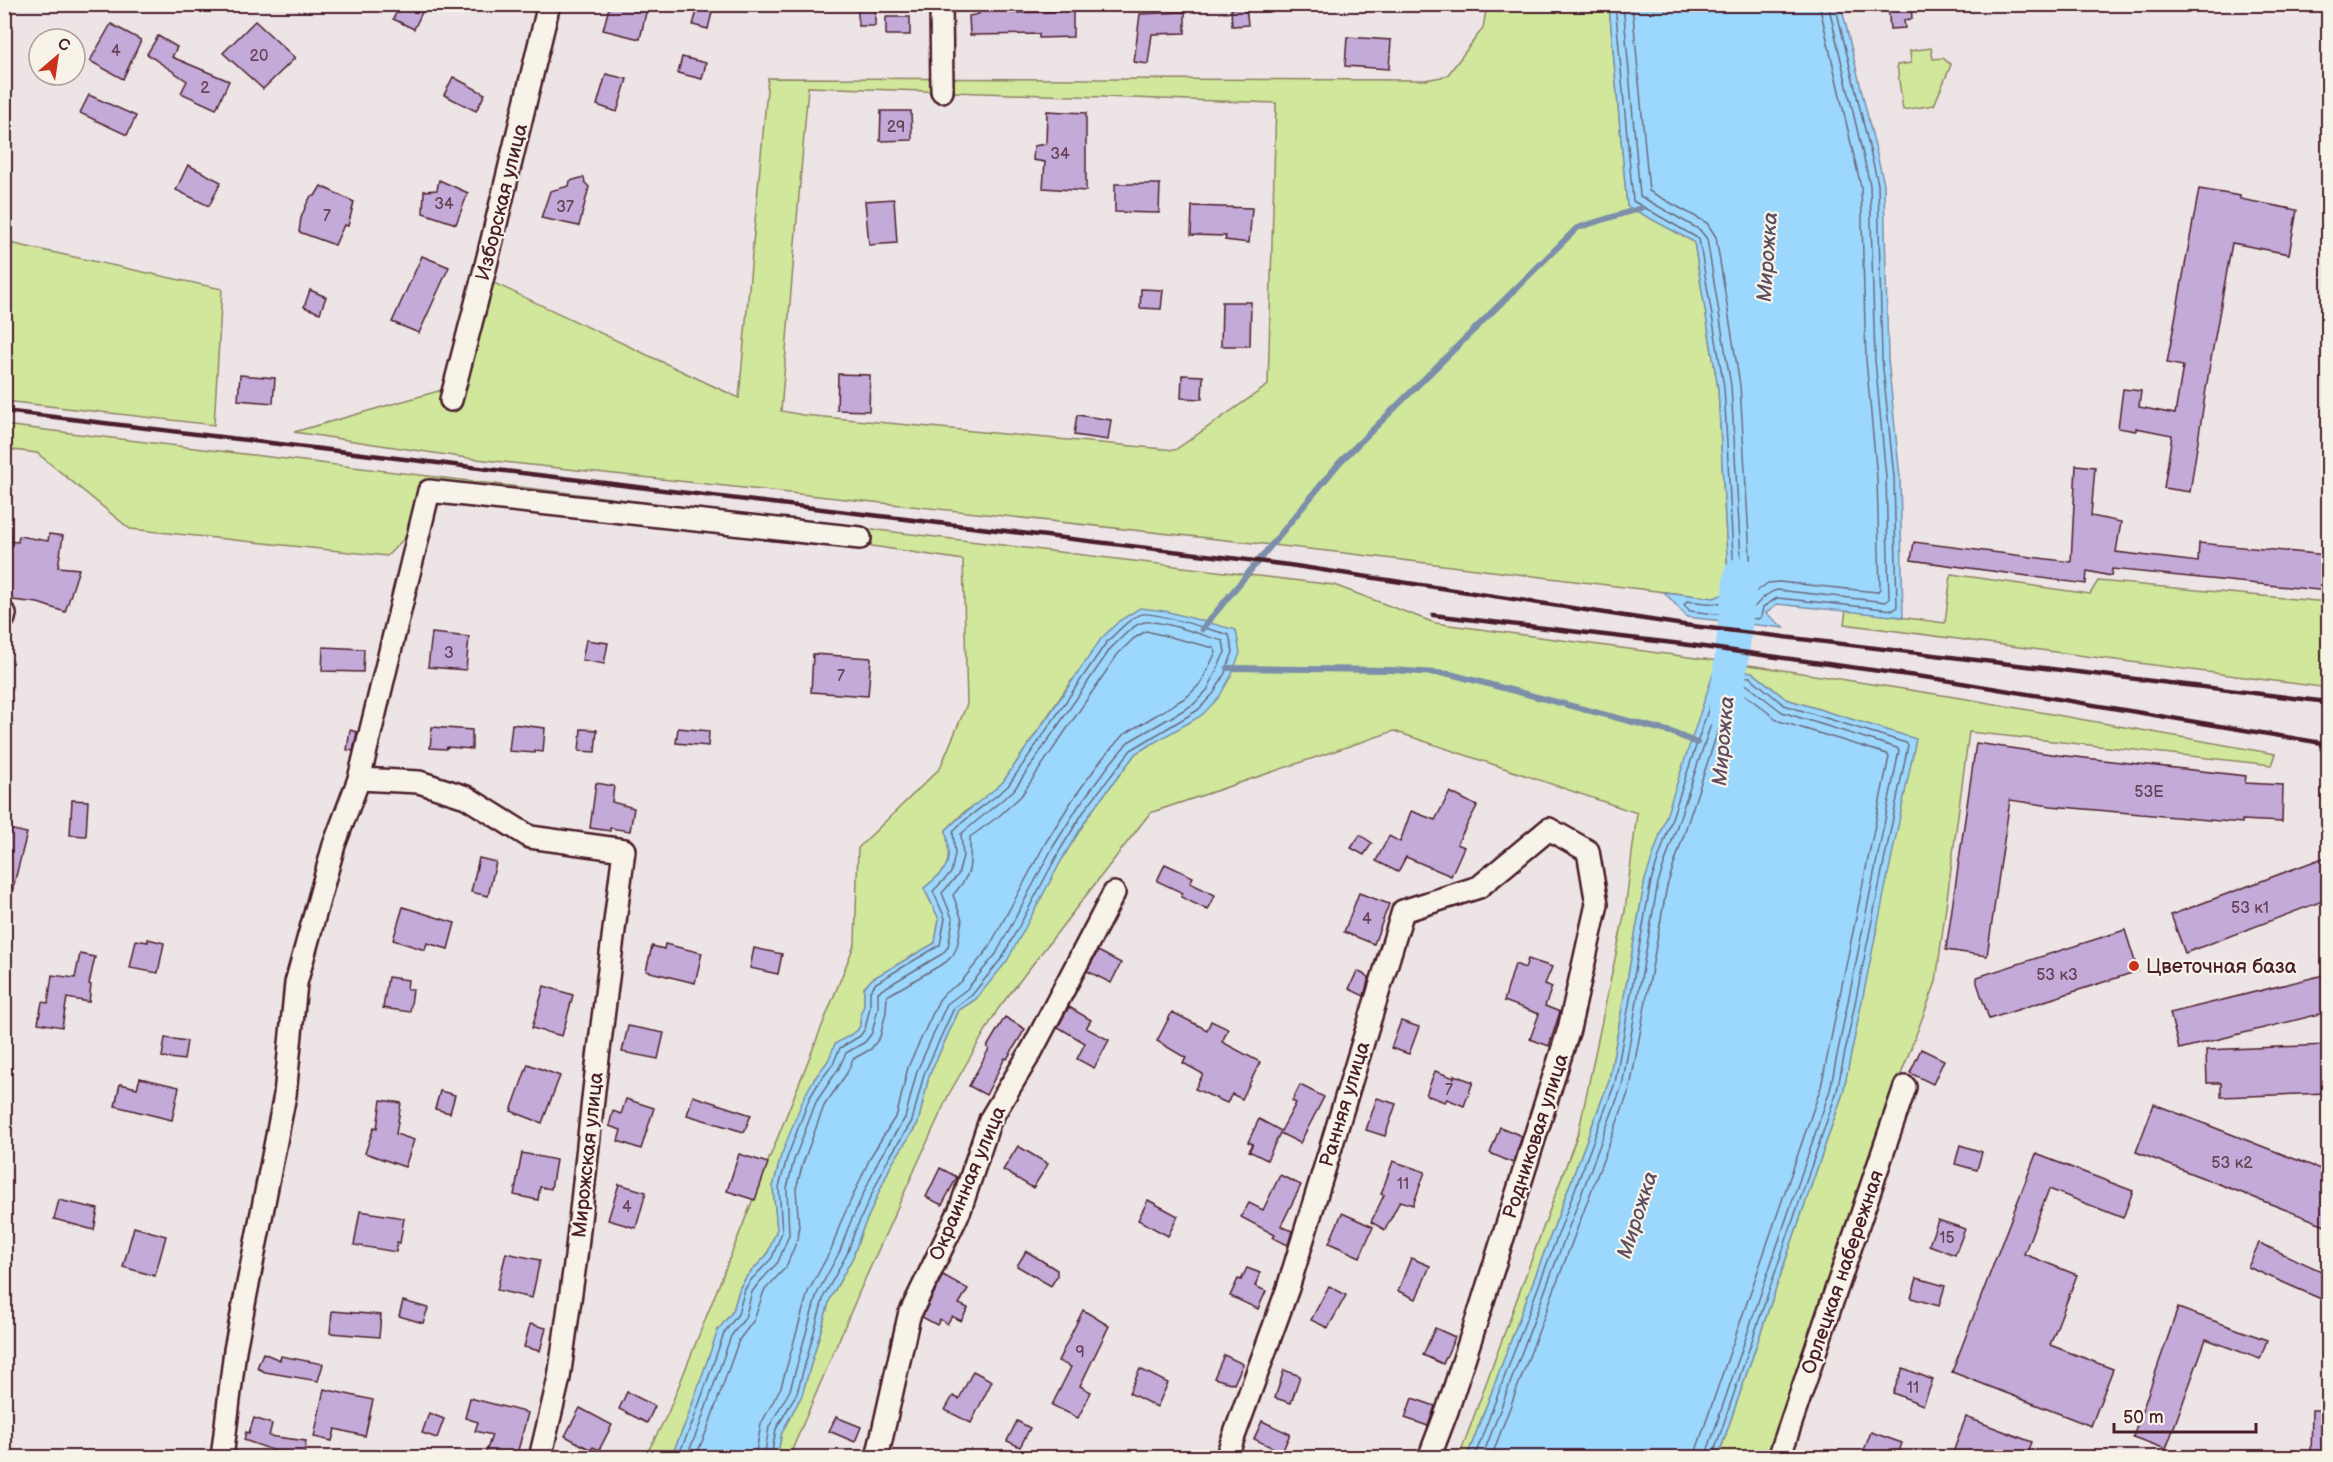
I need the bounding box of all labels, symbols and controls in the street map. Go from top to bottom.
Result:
north arrow [27,27,87,87]
text: С [54,34,73,56]
house number: 4 [111,42,121,61]
house number: 20 [250,47,268,66]
house number: 2 [200,79,210,98]
house number: 29 [887,118,905,137]
street label: Изборская улица [471,121,533,283]
house number: 34 [1050,145,1070,164]
house number: 34 [434,195,454,214]
house number: 37 [556,198,574,217]
house number: 7 [323,207,331,226]
water label: Мирожка [1752,211,1783,303]
house number: 3 [444,644,454,663]
house number: 7 [837,667,845,686]
water label: Мирожка [1707,695,1740,787]
house number: 53Е [2134,783,2164,802]
house number: 53 к1 [2231,899,2269,918]
house number: 4 [1362,910,1372,929]
place label: Цветочная база [2146,955,2297,979]
marker: Цветочная база [2127,959,2141,973]
house number: 53 к3 [2036,966,2078,985]
street label: Ранняя улица [1314,1038,1375,1170]
street label: Родниковая улица [1498,1051,1574,1222]
street label: Мирожская улица [567,1071,609,1239]
house number: 7 [1445,1081,1453,1100]
street label: Окраинная улица [925,1102,1011,1264]
house number: 53 к2 [2211,1154,2253,1173]
street label: Орлецкая набережная [1797,1167,1889,1377]
water label: Мирожка [1612,1168,1663,1262]
house number: 11 [1397,1175,1409,1194]
house number: 4 [622,1198,632,1217]
house number: 15 [1939,1229,1955,1248]
house number: 9 [1075,1343,1085,1362]
house number: 11 [1907,1379,1919,1398]
scale bar [2114,1396,2256,1434]
text: 50 m [2123,1407,2164,1428]

